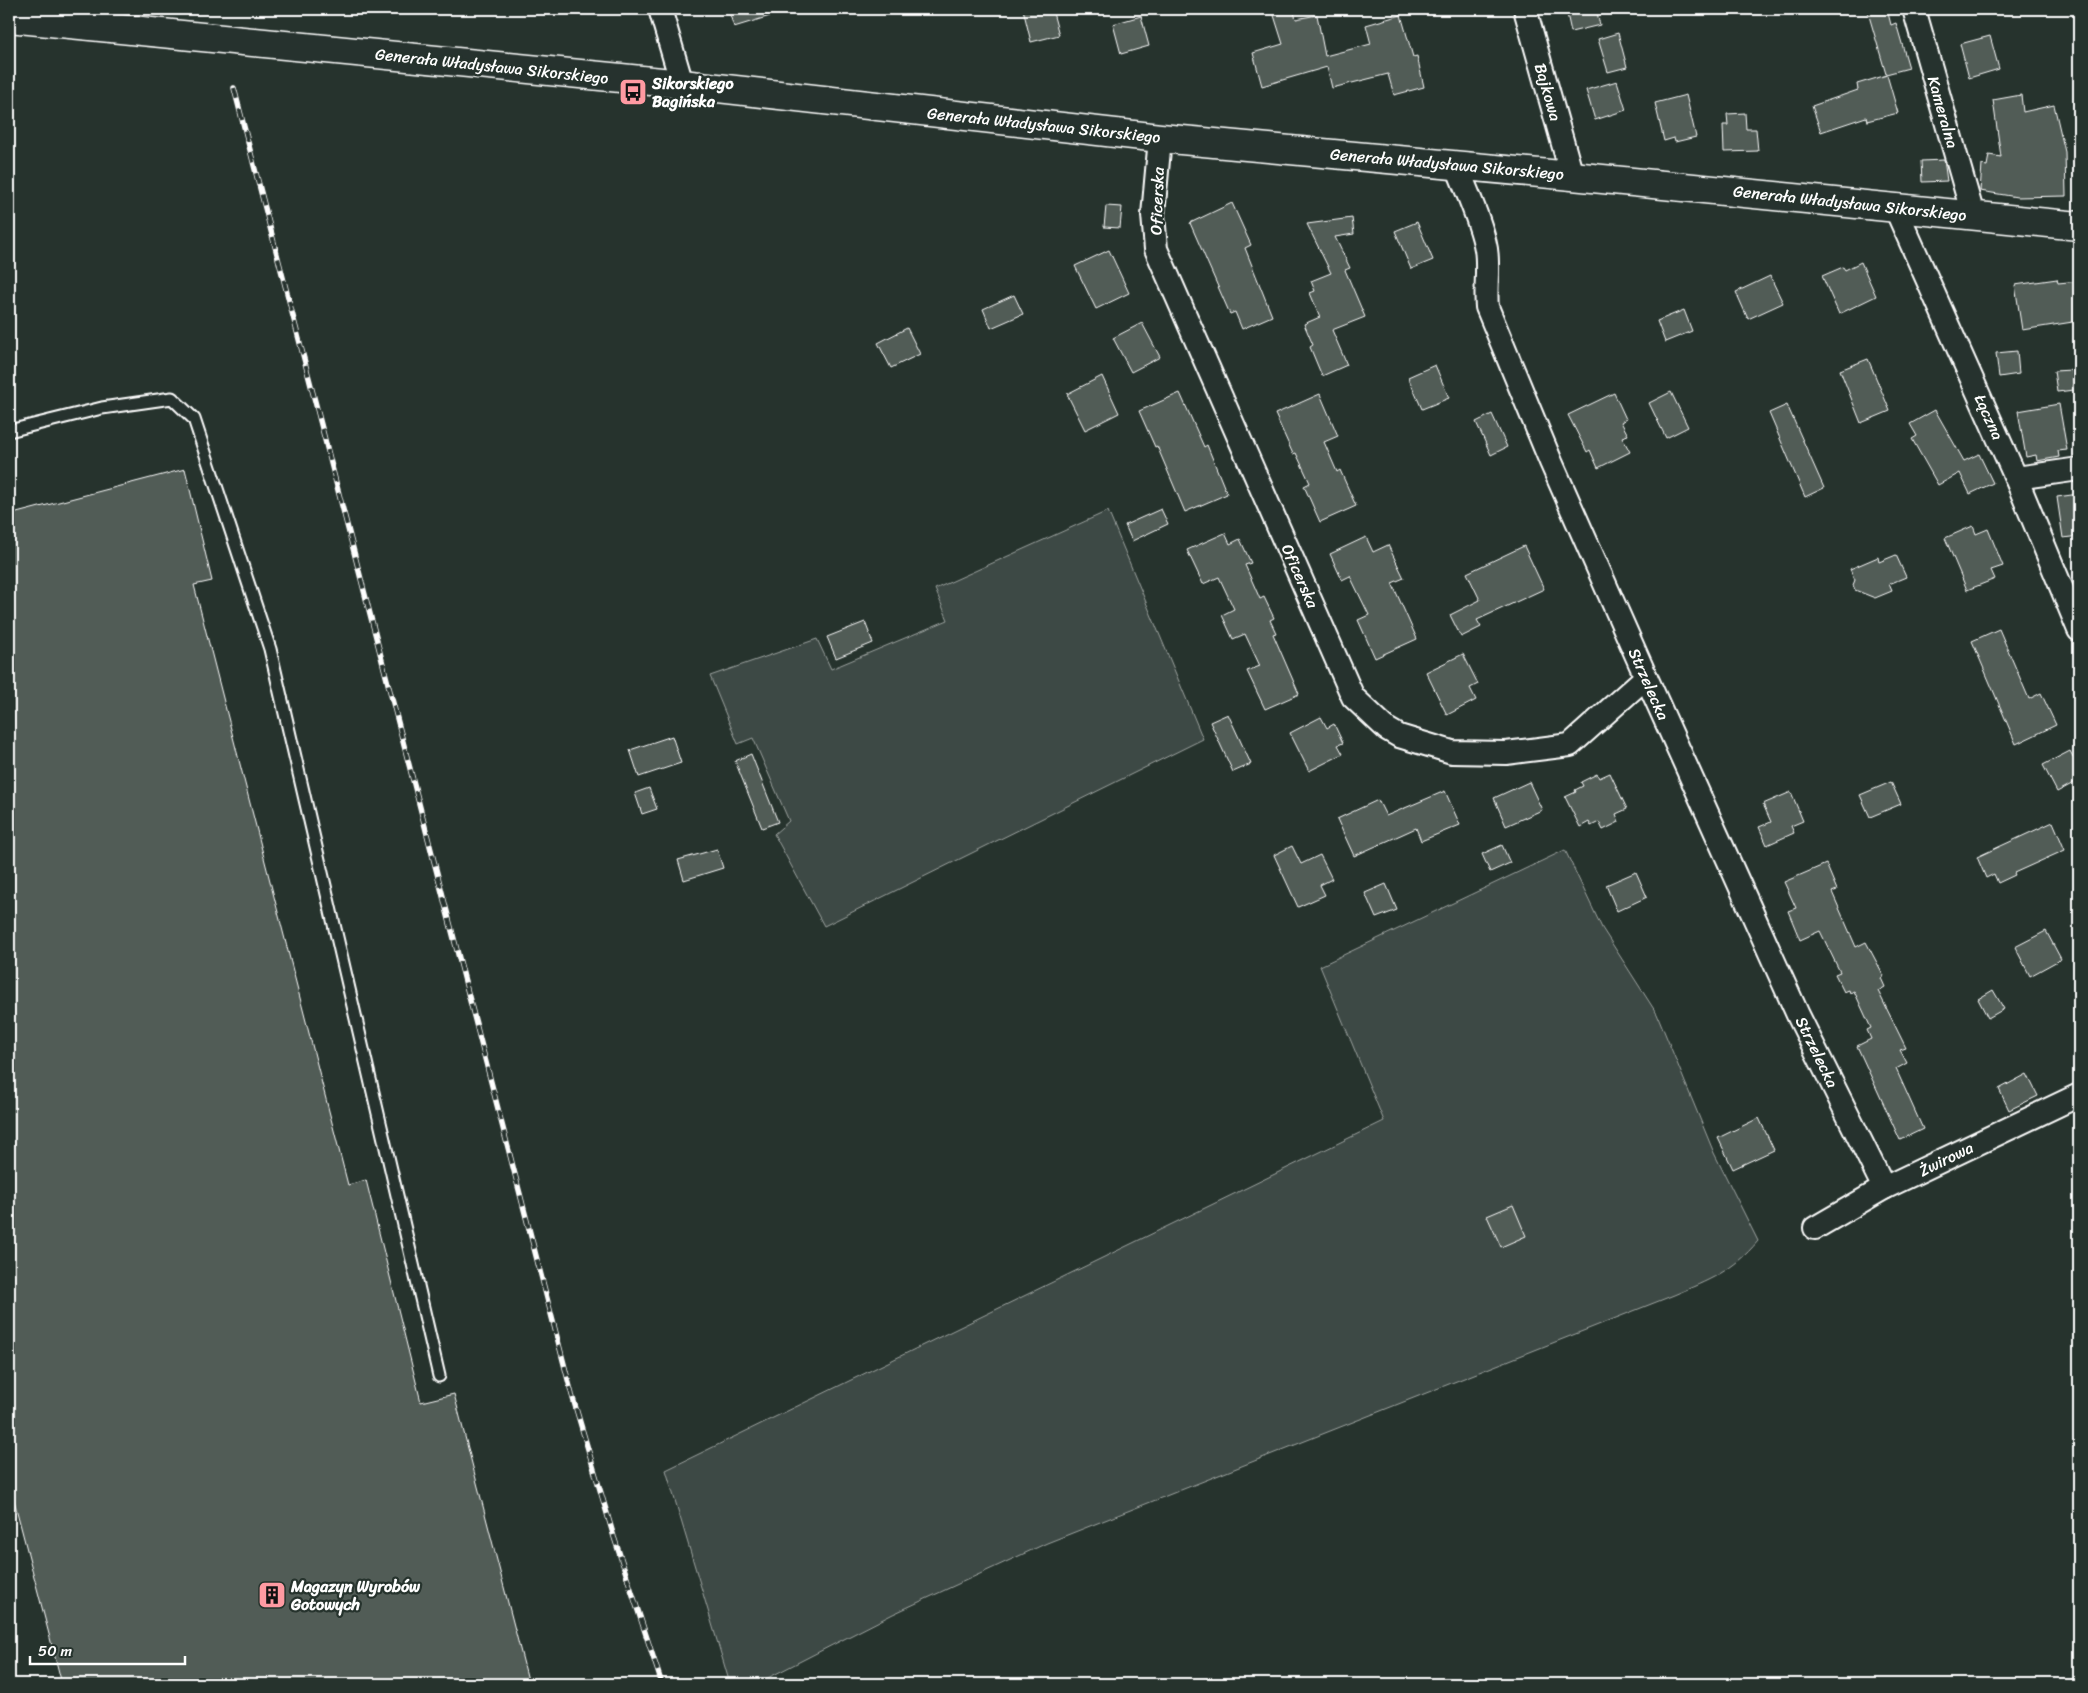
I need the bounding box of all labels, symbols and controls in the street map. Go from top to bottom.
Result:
street label: Generała Władysława Sikorskiego [374,39,610,93]
street label: Bajkowa [1526,60,1570,124]
place label: Sikorskiego Bagińska [651,69,734,116]
street label: Kameralna [1919,72,1967,152]
bus stop icon: Sikorskiego Bagińska [618,77,648,107]
street label: Generała Władysława Sikorskiego [926,98,1162,152]
street label: Generała Władysława Sikorskiego [1329,139,1565,189]
street label: Oficerska [1141,166,1173,236]
street label: Generała Władysława Sikorskiego [1732,176,1968,230]
street label: Łączna [1966,389,2012,445]
street label: Oficerska [1273,539,1327,614]
street label: Strzelecka [1620,643,1678,725]
street label: Strzelecka [1787,1011,1847,1093]
street label: Żwirowa [1914,1133,1978,1185]
place label: Magazyn Wyrobów Gotowych [290,1572,421,1619]
building icon: Magazyn Wyrobów Gotowych [257,1580,287,1610]
scale bar [30,1633,185,1665]
text: 50 m [38,1638,73,1664]

